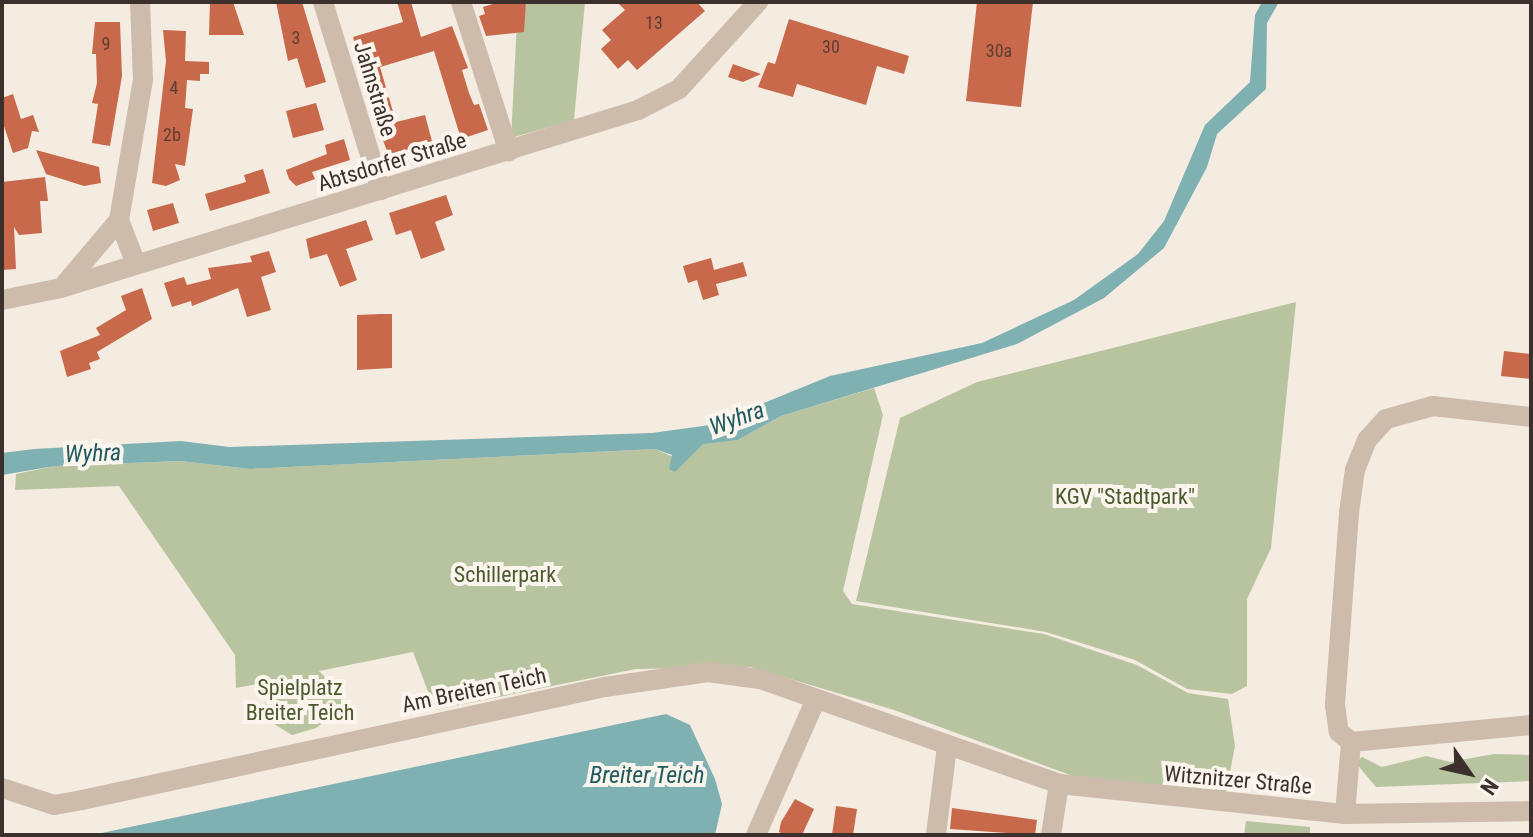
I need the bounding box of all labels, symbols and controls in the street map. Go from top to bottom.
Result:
house number: 13 [645,12,663,34]
house number: 3 [292,27,300,49]
house number: 9 [102,33,110,55]
house number: 30 [822,36,840,58]
street label: Jahnstraße [348,38,402,140]
house number: 30a [986,40,1012,62]
house number: 4 [170,77,178,99]
house number: 2b [163,124,181,146]
street label: Abtsdorfer Straße [314,127,470,197]
water label: Wyhra [706,396,768,442]
water label: Wyhra [64,439,122,469]
park label: KGV "Stadtpark" [1055,484,1195,510]
park label: Schillerpark [454,562,556,588]
street label: Am Breiten Teich [399,662,549,718]
park label: Spielplatz Breiter Teich [246,674,354,726]
north arrow [1429,733,1509,813]
street label: Witznitzer Straße [1163,760,1313,800]
water label: Breiter Teich [589,762,705,790]
text: N [1475,774,1503,799]

